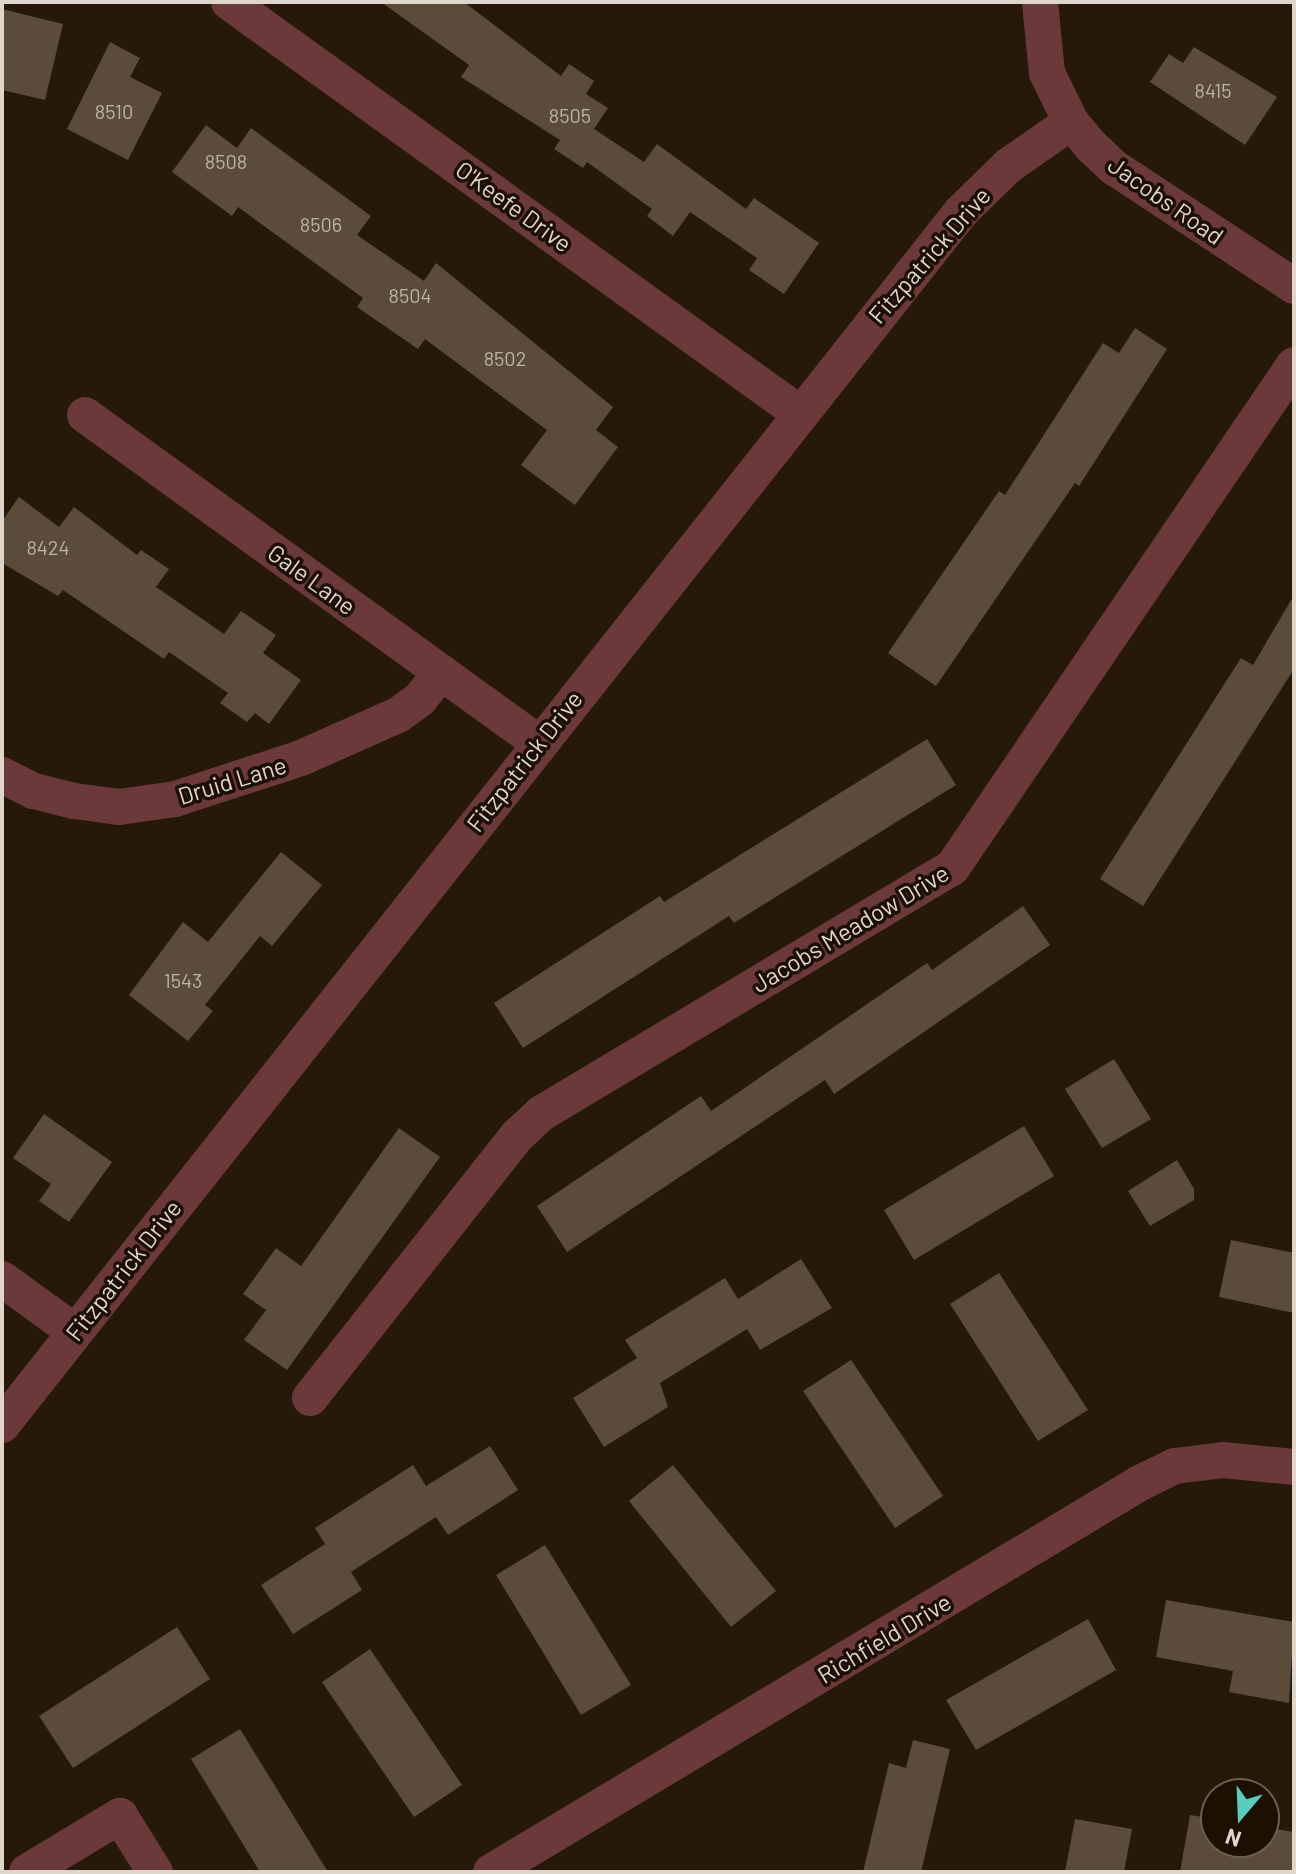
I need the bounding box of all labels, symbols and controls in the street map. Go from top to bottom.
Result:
house number: 8415 [1195,78,1231,102]
house number: 8510 [95,99,133,123]
house number: 8505 [549,103,591,127]
house number: 8508 [205,149,247,173]
street label: Jacobs Road [1103,150,1229,250]
street label: O'Keefe Drive [450,154,578,258]
street label: Fitzpatrick Drive [862,181,996,329]
house number: 8506 [300,212,342,236]
house number: 8504 [388,283,432,307]
house number: 8502 [484,346,526,370]
house number: 8424 [26,535,70,559]
street label: Gale Lane [263,538,361,620]
street label: Fitzpatrick Drive [460,685,588,837]
street label: Druid Lane [174,750,290,810]
street label: Jacobs Meadow Drive [746,858,954,998]
house number: 1543 [164,968,202,992]
street label: Fitzpatrick Drive [59,1194,187,1346]
street label: Richfield Drive [812,1587,956,1689]
north arrow [1200,1778,1280,1858]
text: N [1222,1824,1244,1853]

